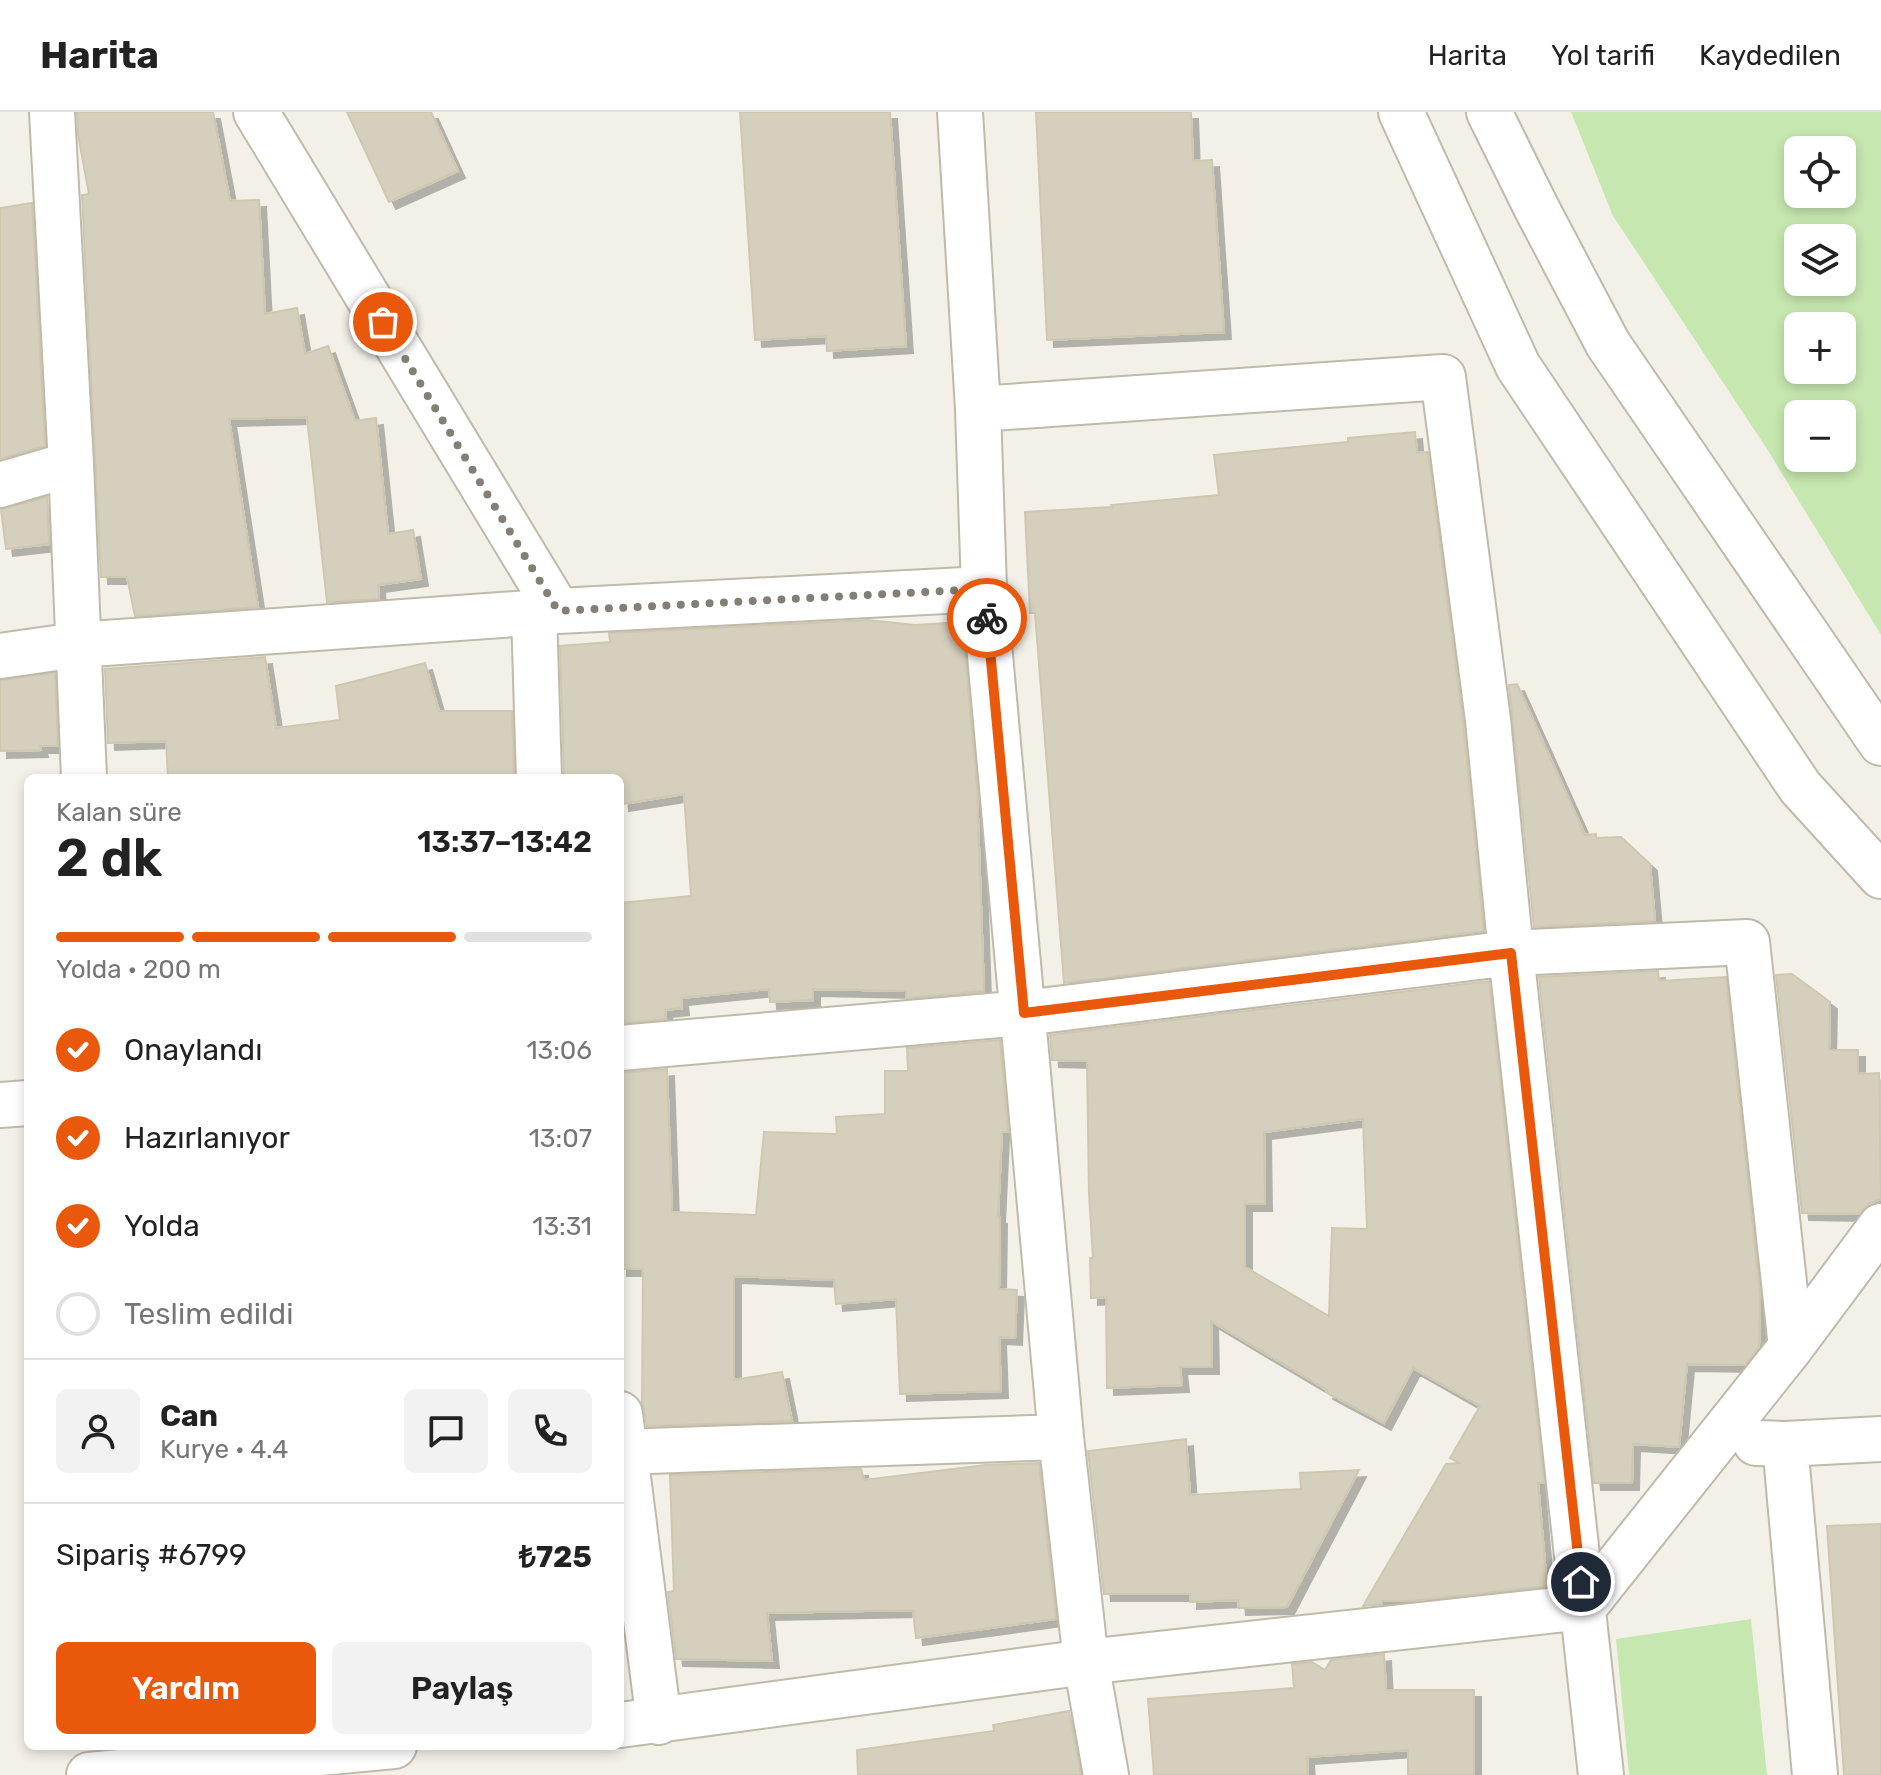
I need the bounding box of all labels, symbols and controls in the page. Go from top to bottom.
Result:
text: Harita [40,32,159,78]
text: Harita [1428,39,1507,72]
text: Yol tarifi [1551,39,1655,72]
text: Kaydedilen [1699,39,1841,72]
map controls [1784,136,1856,472]
button: locate [1784,136,1856,208]
button: layers [1784,224,1856,296]
pin [349,288,417,356]
icon: bag [361,300,405,344]
button: + [1784,312,1856,384]
button: − [1784,400,1856,472]
courier [947,578,1027,658]
icon: bike [965,596,1009,640]
text: Kalan süre [56,797,182,828]
text: 13:37–13:42 [417,824,592,860]
text: 2 dk [56,827,162,889]
text: Yolda · 200 m [56,954,221,985]
icon: check [56,1028,100,1072]
text: Onaylandı [124,1032,262,1068]
text: 13:06 [526,1035,592,1066]
icon: check [56,1116,100,1160]
text: Hazırlanıyor [124,1120,290,1156]
text: 13:07 [529,1123,592,1154]
icon: check [56,1204,100,1248]
text: Yolda [124,1208,200,1244]
text: 13:31 [532,1211,592,1242]
text: Teslim edildi [124,1296,293,1332]
button: person [56,1389,140,1473]
button: chat [404,1389,488,1473]
button: phone [508,1389,592,1473]
text: Can [160,1398,218,1434]
text: Kurye · 4.4 [160,1434,288,1465]
text: Sipariş #6799 [56,1537,247,1573]
text: ₺725 [519,1539,592,1575]
pin [1547,1548,1615,1616]
icon: home [1559,1560,1603,1604]
button: Yardım [56,1642,316,1734]
button: Paylaş [332,1642,592,1734]

